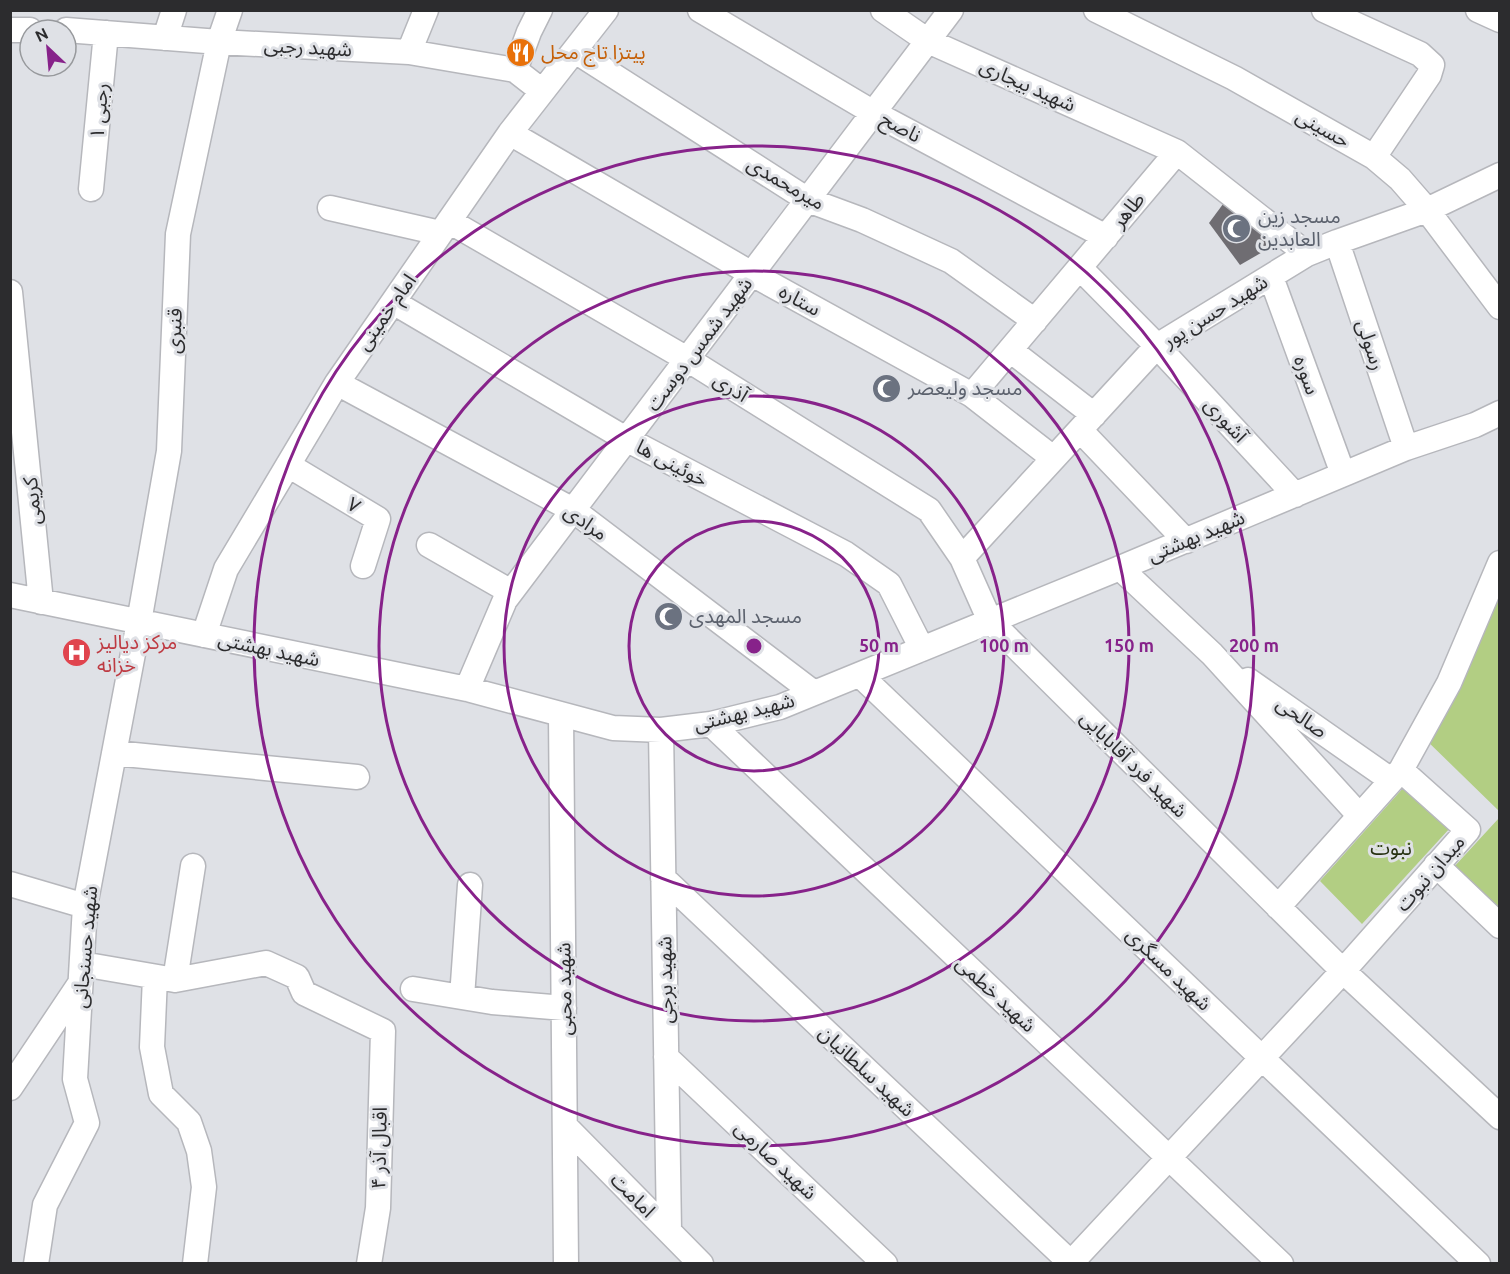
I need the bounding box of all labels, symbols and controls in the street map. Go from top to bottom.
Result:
north arrow [18,18,78,78]
text: N [32,24,51,45]
street label: شهید رجبی [263,33,353,61]
restaurant icon: پیتزا تاج محل [504,36,536,68]
place label: پیتزا تاج محل [541,40,646,67]
street label: شهید بیجاری [976,53,1080,117]
street label: رجبی ۱ [85,82,113,140]
street label: حسینی [1292,103,1354,153]
street label: ناصح [875,106,925,150]
street label: میرمحمدی [743,151,829,215]
street label: طاهر [1106,187,1150,233]
place label: مسجد زین العابدین [1258,204,1341,251]
mosque icon: مسجد زین العابدین [1221,212,1253,244]
street label: امام خمینی [351,269,423,357]
street label: شهید حسن پور [1157,269,1273,354]
street label: شهید شمس دوست [641,272,757,416]
street label: ستاره [775,279,825,321]
street label: قنبری [161,308,187,354]
street label: رسولی [1352,317,1390,373]
street label: سوره [1289,352,1325,398]
street label: آذری [709,367,754,408]
mosque icon: مسجد ولیعصر [871,372,903,404]
place label: مسجد ولیعصر [907,376,1022,400]
street label: آشوری [1199,393,1253,448]
street label: خوئینی ها [632,434,712,492]
street label: کریمی [18,475,46,526]
street label: ۷ [343,492,366,518]
street label: مرادی [560,499,612,545]
street label: شهید بهشتی [1144,505,1248,567]
mosque icon: مسجد المهدی [652,600,684,632]
place label: مسجد المهدی [689,604,802,628]
street label: شهید بهشتی [216,627,322,671]
place label: مرکز دیالیز خزانه [96,630,177,677]
text: 50 m [859,635,899,655]
text: 100 m [979,635,1029,655]
text: 150 m [1104,635,1154,655]
text: 200 m [1229,635,1279,655]
centre of rings [744,636,764,656]
hospital icon: مرکز دیالیز خزانه [60,637,92,669]
street label: شهید بهشتی [691,688,797,736]
street label: صالحی [1272,691,1332,743]
street label: شهید فرد آقابابایی [1076,706,1192,822]
street label: میدان نبوت [1390,830,1470,916]
park label: نبوت [1370,836,1412,860]
street label: شهید حسنجانی [68,885,102,1009]
street label: شهید مسگری [1121,922,1217,1016]
street label: شهید برجی [652,936,678,1024]
street label: شهید محبی [551,942,577,1036]
street label: شهید خطمی [951,951,1041,1037]
street label: شهید سلطانیان [814,1020,920,1122]
street label: اقبال آذر ۴ [366,1107,392,1189]
street label: شهید صارمی [730,1116,822,1204]
street label: امامت [606,1168,660,1222]

